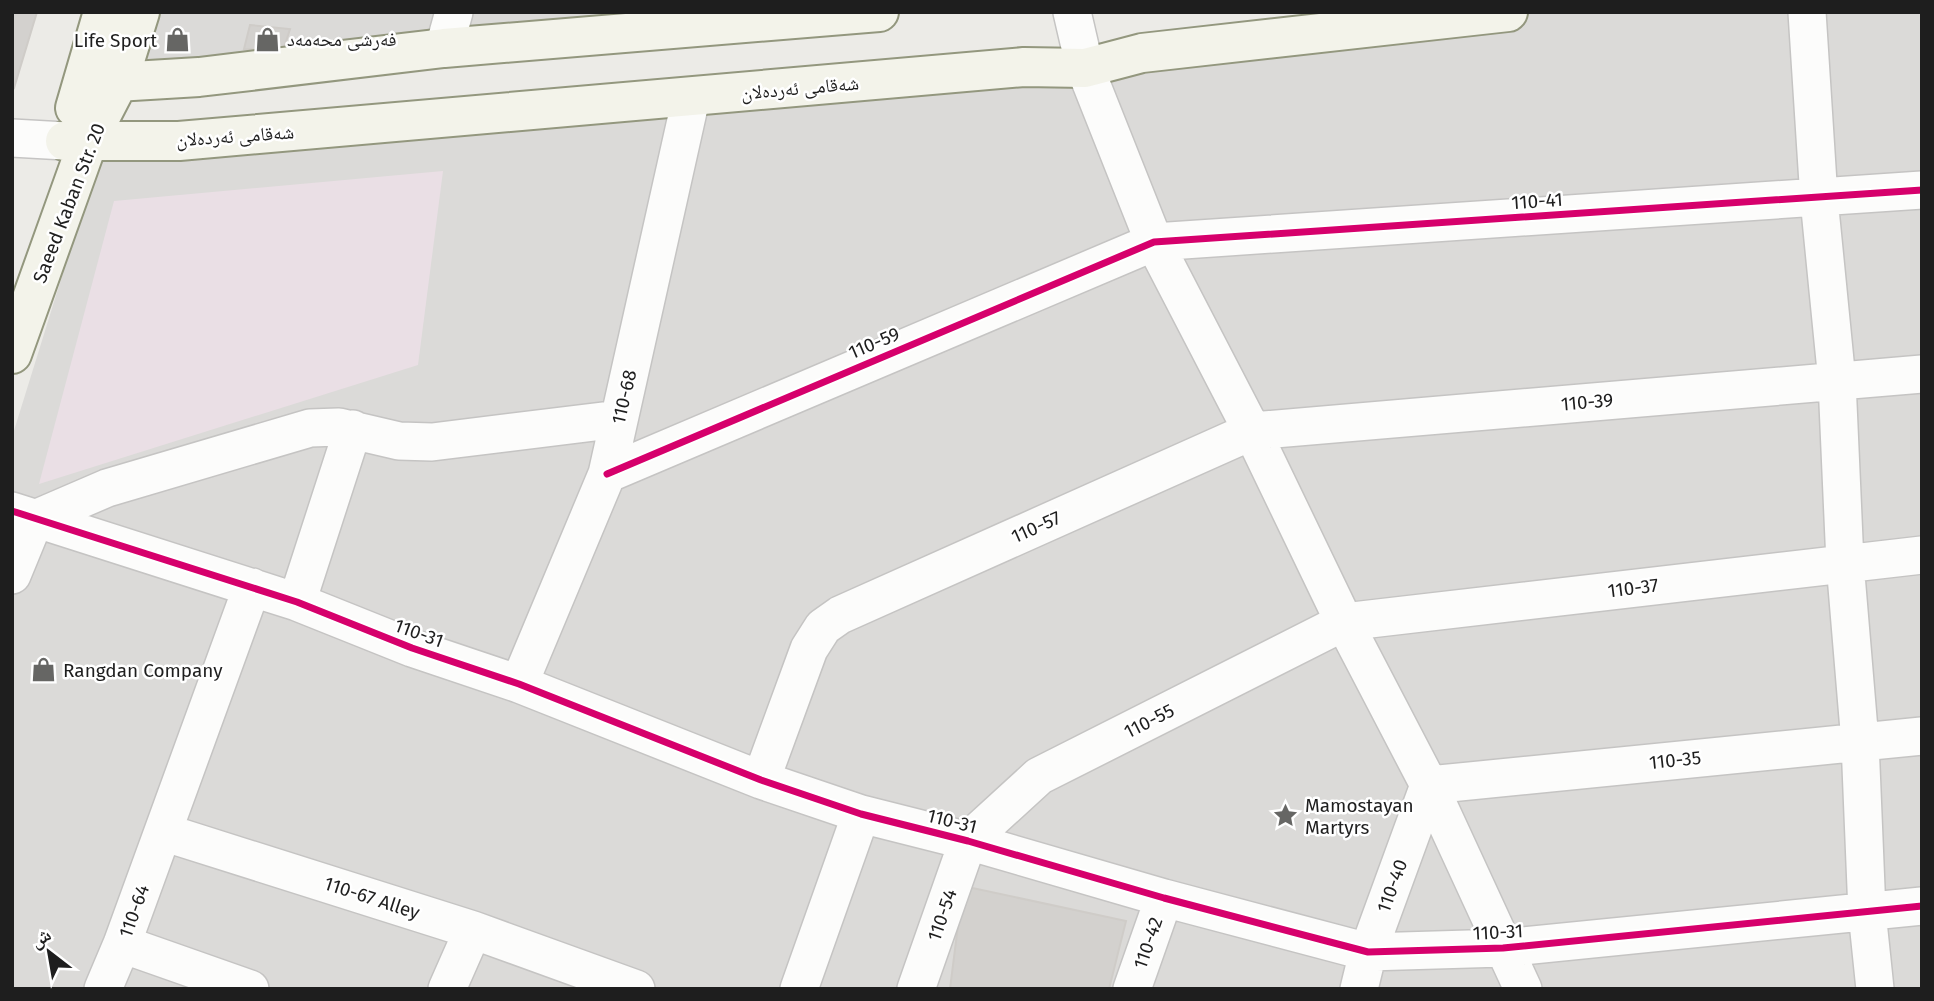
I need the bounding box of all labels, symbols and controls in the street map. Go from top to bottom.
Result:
shop icon: فەرشی محەمەد [253,25,281,53]
shop icon: Life Sport [163,26,191,54]
place label: فەرشی محەمەد [287,28,397,51]
place label: Life Sport [74,29,157,52]
street label: شەقامی ئەردەلان [740,71,860,105]
street label: Saeed Kaban Str. 20 [28,120,110,286]
street label: شەقامی ئەردەلان [175,120,295,152]
street label: 110-41 [1511,188,1563,214]
street label: 110-59 [845,322,903,364]
street label: 110-68 [607,368,641,426]
street label: 110-39 [1560,388,1614,416]
street label: 110-57 [1008,506,1064,548]
street label: 110-37 [1606,573,1660,603]
street label: 110-31 [391,614,447,652]
shop icon: Rangdan Company [29,656,57,684]
place label: Rangdan Company [63,659,223,682]
street label: 110-55 [1120,699,1178,743]
street label: 110-35 [1648,746,1702,774]
place label: Mamostayan Martyrs [1305,794,1414,839]
place icon: Mamostayan Martyrs [1271,802,1299,830]
street label: 110-31 [925,804,979,838]
street label: 110-40 [1372,856,1412,916]
street label: 110-67 Alley [321,872,423,924]
street label: 110-64 [114,881,154,941]
street label: 110-54 [922,886,962,944]
street label: 110-42 [1128,914,1168,972]
north arrow [14,917,84,987]
street label: 110-31 [1472,919,1524,945]
text: ش [26,923,55,953]

